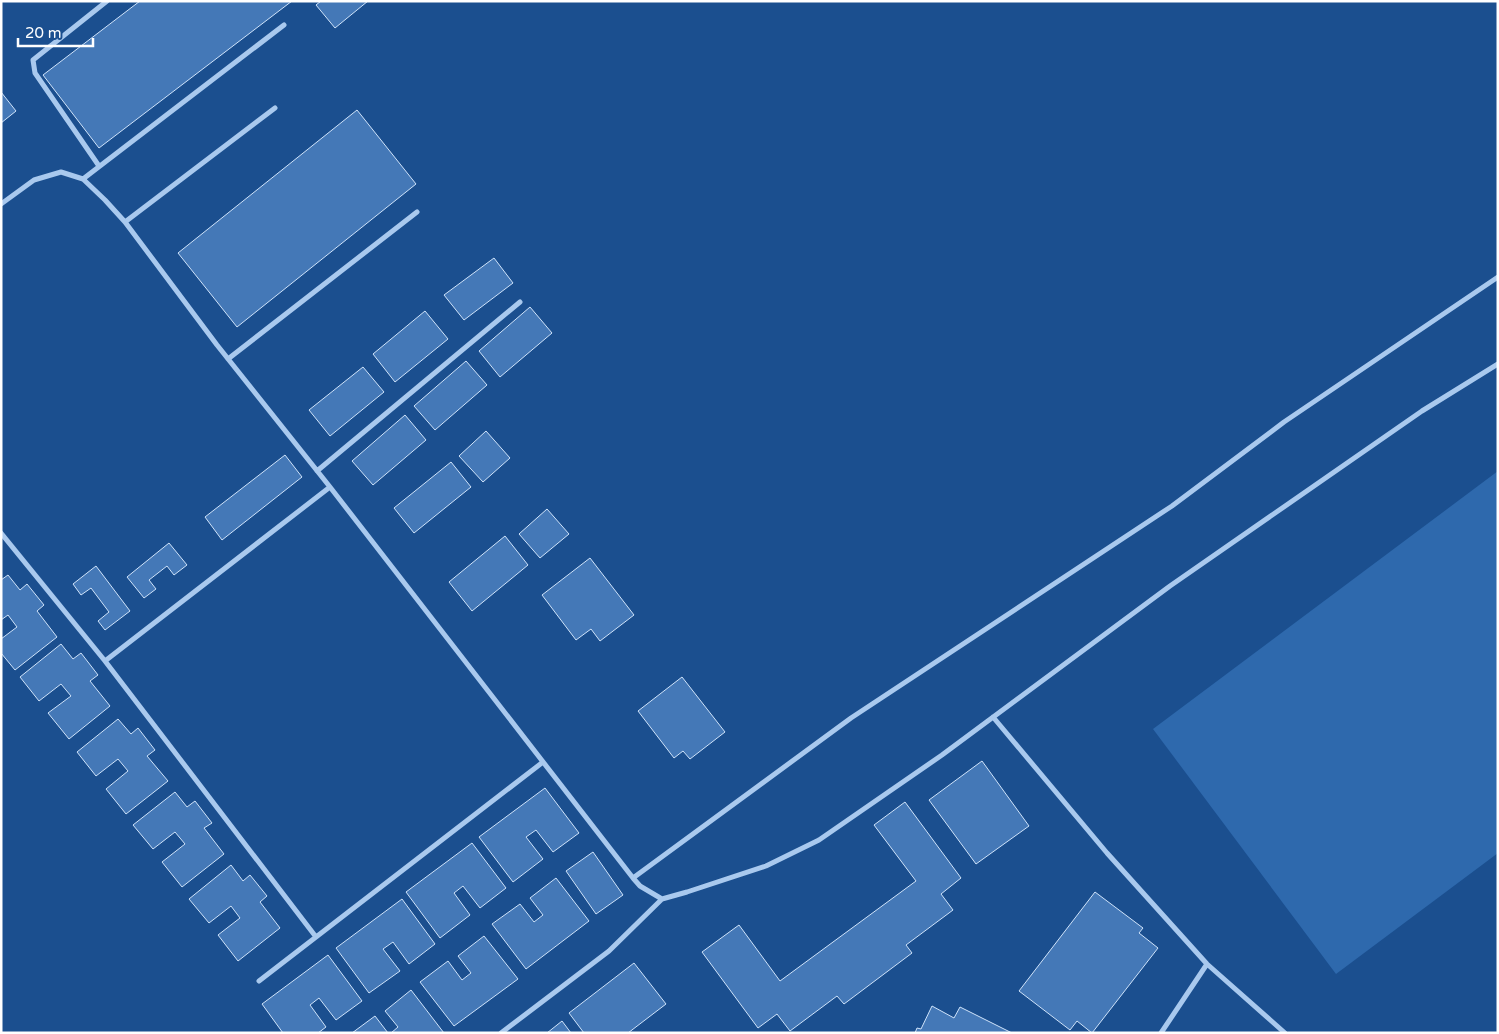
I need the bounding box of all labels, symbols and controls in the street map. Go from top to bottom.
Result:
scale bar [18,15,92,47]
text: 20 m [25,24,62,42]

